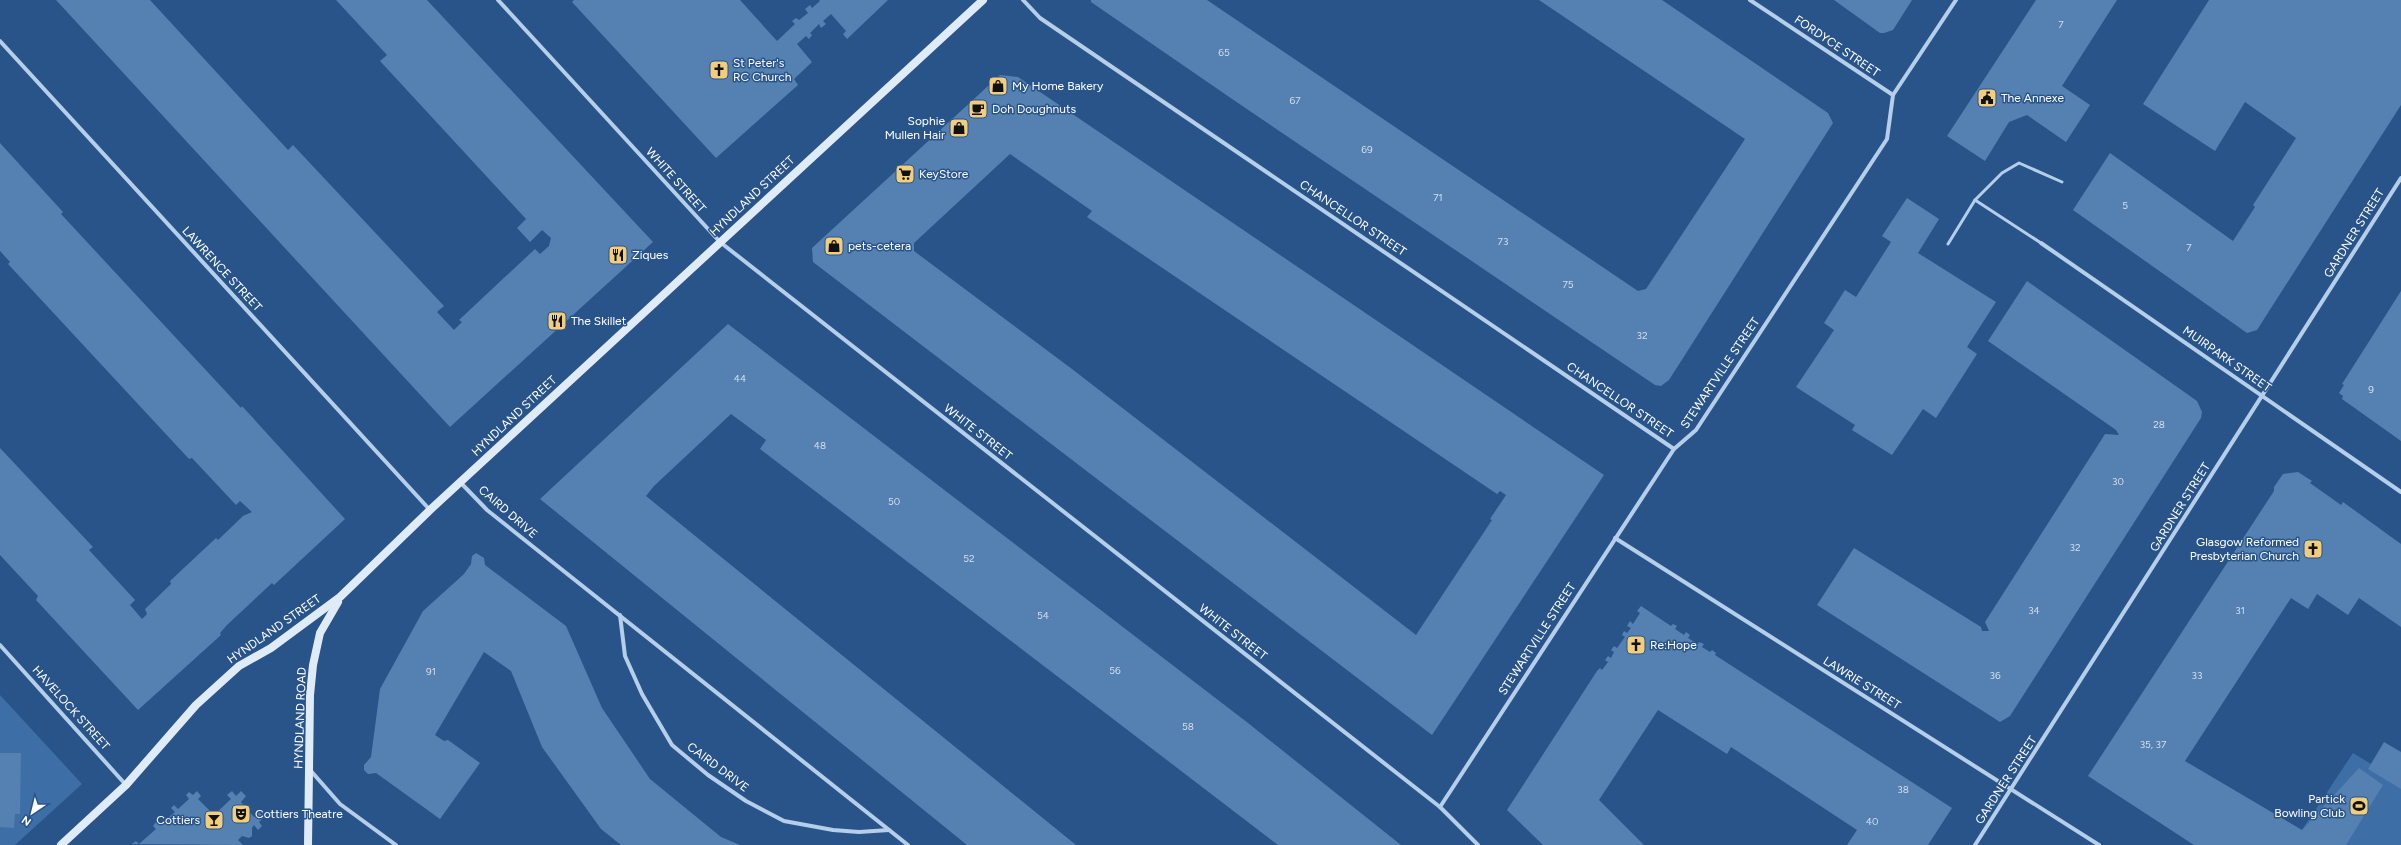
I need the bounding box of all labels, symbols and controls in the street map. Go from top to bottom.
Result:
street label: FORDYCE STREET [1792,12,1883,80]
house number: 7 [2058,18,2064,31]
house number: 65 [1218,46,1230,59]
place label: St Peter's RC Church [733,56,792,84]
church icon: St Peter's RC Church [708,59,730,81]
shop icon: My Home Bakery [987,75,1009,97]
place label: My Home Bakery [1012,79,1104,93]
public building icon: The Annexe [1976,87,1998,109]
place label: The Annexe [2001,91,2064,105]
house number: 67 [1289,94,1301,107]
cafe icon: Doh Doughnuts [967,98,989,120]
place label: Doh Doughnuts [992,102,1076,116]
place label: Sophie Mullen Hair [885,114,945,142]
shop icon: Sophie Mullen Hair [948,117,970,139]
house number: 69 [1361,143,1373,156]
street label: WHITE STREET [643,145,709,216]
street label: HYNDLAND STREET [707,153,798,239]
supermarket icon: KeyStore [894,163,916,185]
place label: KeyStore [919,167,969,181]
street label: CHANCELLOR STREET [1297,177,1409,259]
street label: GARDNER STREET [2321,186,2387,280]
house number: 71 [1433,191,1443,204]
house number: 5 [2122,199,2128,212]
street label: LAWRENCE STREET [179,224,265,314]
shop icon: pets-cetera [823,235,845,257]
house number: 73 [1498,235,1508,248]
place label: pets-cetera [848,239,911,253]
house number: 7 [2186,241,2192,254]
restaurant icon: Ziques [607,244,629,266]
place label: Ziques [632,248,669,262]
house number: 75 [1562,278,1574,291]
restaurant icon: The Skillet [546,310,568,332]
place label: The Skillet [571,314,627,328]
street label: STEWARTVILLE STREET [1678,315,1763,431]
street label: MUIRPARK STREET [2180,323,2274,395]
house number: 32 [1636,329,1648,342]
street label: CHANCELLOR STREET [1564,359,1676,441]
house number: 44 [734,372,746,385]
street label: HYNDLAND STREET [469,373,560,459]
house number: 9 [2368,383,2374,396]
street label: WHITE STREET [941,401,1015,463]
house number: 28 [2153,418,2165,431]
house number: 48 [814,439,826,452]
street label: GARDNER STREET [2147,460,2213,554]
house number: 30 [2112,475,2124,488]
street label: CAIRD DRIVE [476,483,540,541]
house number: 50 [888,495,900,508]
place label: Glasgow Reformed Presbyterian Church [2190,535,2299,563]
church icon: Glasgow Reformed Presbyterian Church [2302,538,2324,560]
house number: 32 [2069,541,2081,554]
house number: 52 [963,552,975,565]
street label: STEWARTVILLE STREET [1495,580,1579,698]
street label: HYNDLAND STREET [225,591,324,667]
street label: WHITE STREET [1196,601,1270,663]
house number: 34 [2028,604,2040,617]
house number: 31 [2235,604,2245,617]
house number: 54 [1037,609,1049,622]
church icon: Re:Hope [1625,634,1647,656]
place label: Re:Hope [1650,638,1697,652]
street label: LAWRIE STREET [1821,654,1904,713]
street label: HAVELOCK STREET [29,663,113,753]
house number: 56 [1109,664,1121,677]
house number: 91 [426,665,436,678]
street label: HYNDLAND ROAD [291,667,309,769]
house number: 36 [1989,669,2001,682]
house number: 33 [2192,669,2202,682]
house number: 58 [1182,720,1194,733]
street label: GARDNER STREET [1972,733,2040,827]
house number: 35, 37 [2140,738,2167,751]
street label: CAIRD DRIVE [685,739,751,795]
house number: 38 [1897,783,1909,796]
place label: Partick Bowling Club [2274,792,2345,820]
north arrow [12,793,52,833]
sports icon: Partick Bowling Club [2348,795,2370,817]
theatre icon: Cottiers Theatre [230,803,252,825]
place label: Cottiers Theatre [255,807,343,821]
bar icon: Cottiers [203,809,225,831]
text: N [19,813,34,829]
place label: Cottiers [156,813,200,827]
house number: 40 [1866,815,1878,828]

